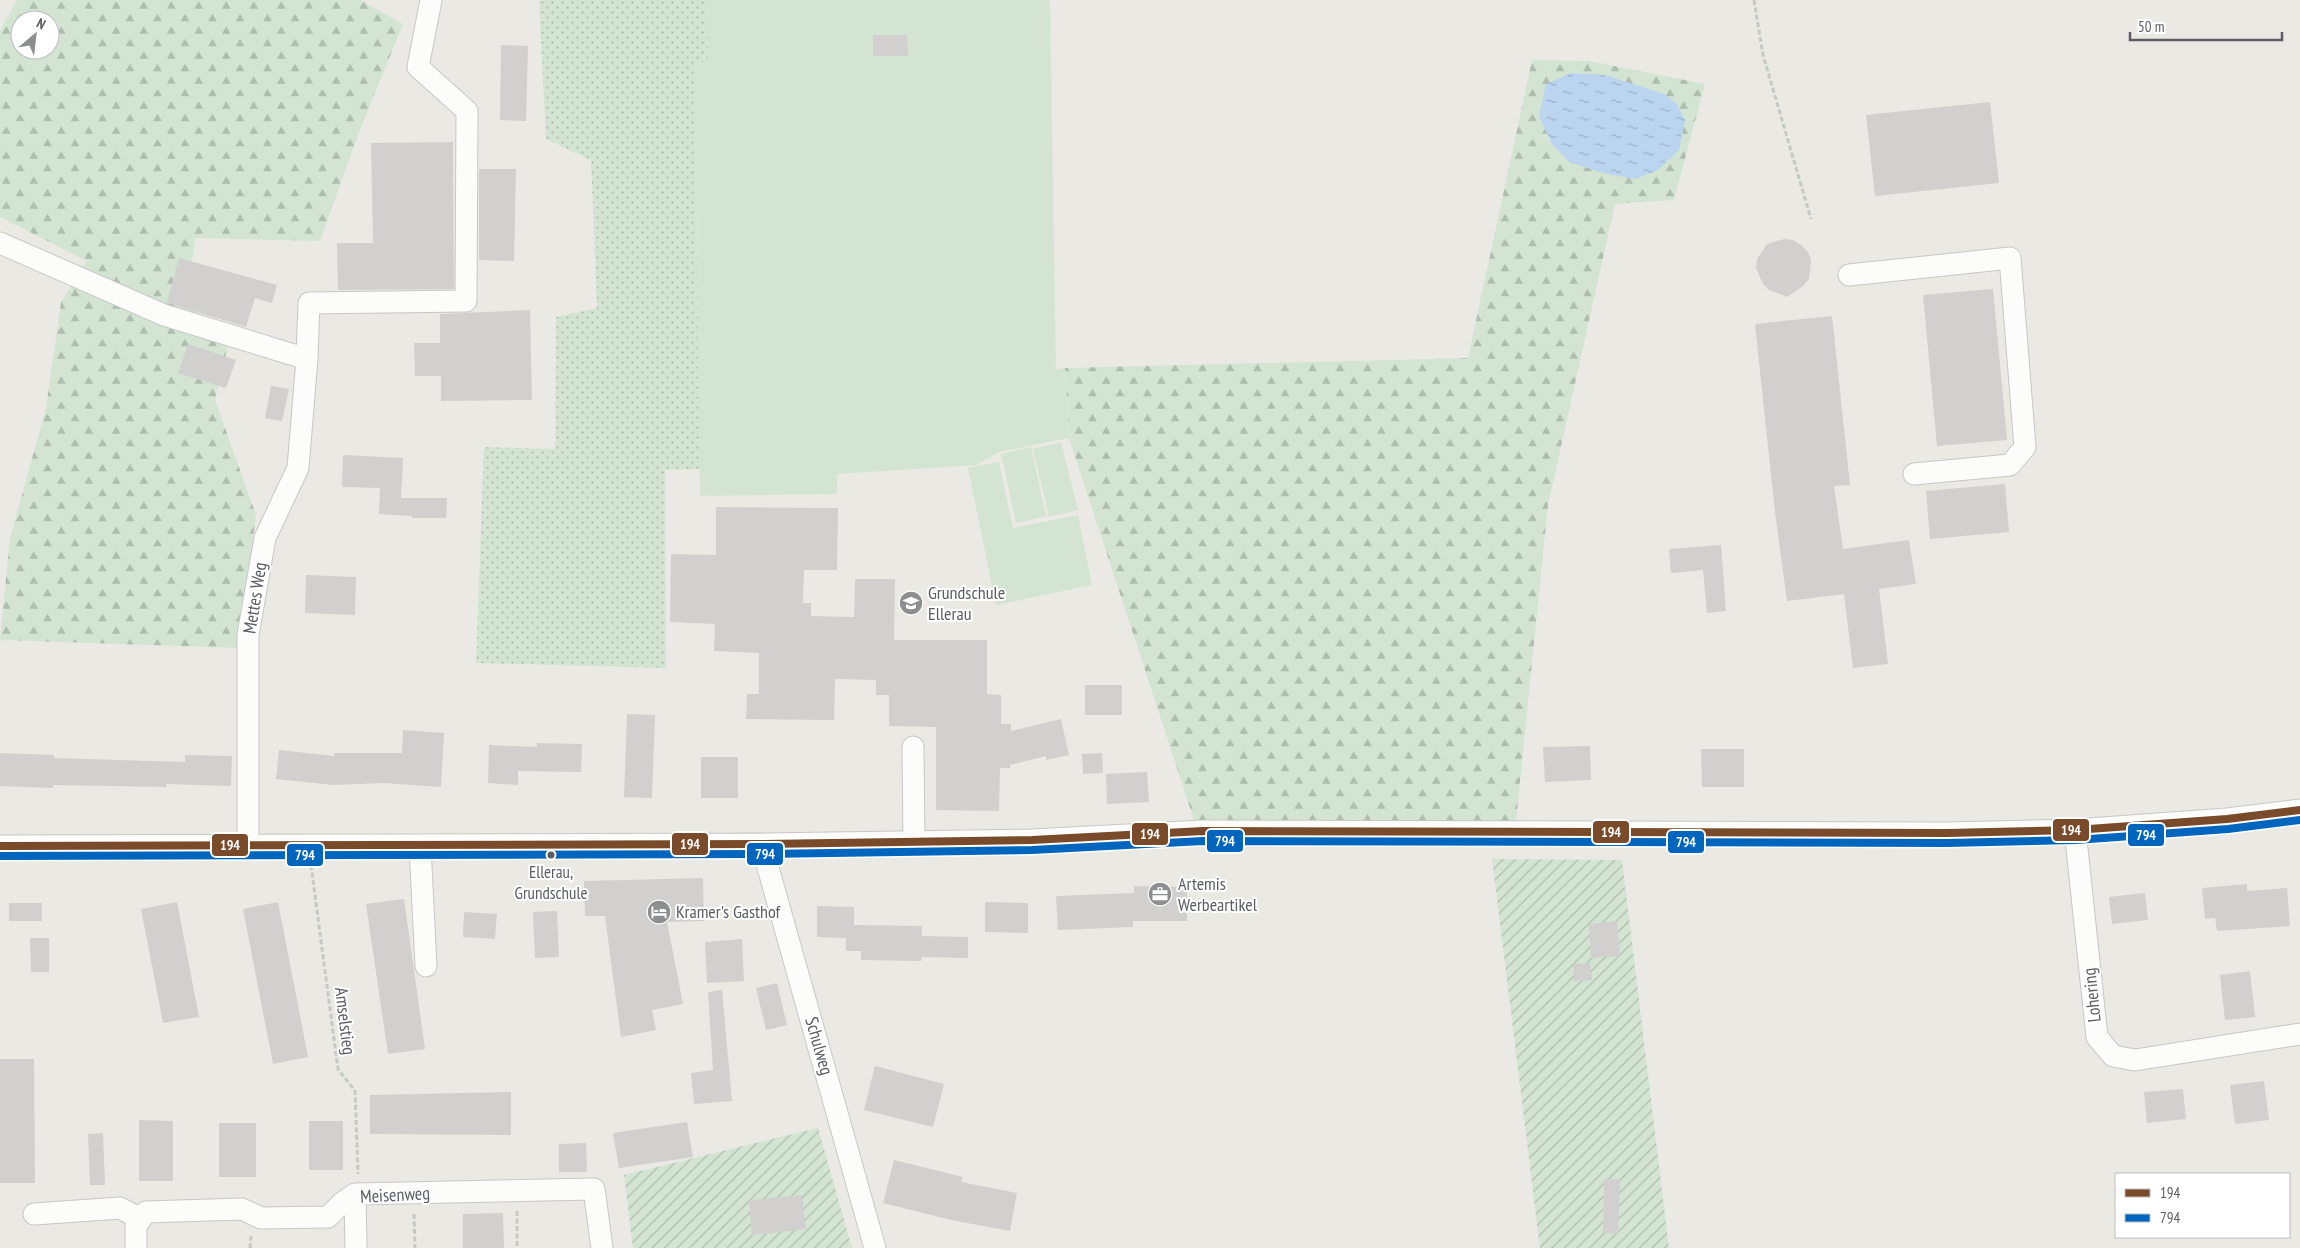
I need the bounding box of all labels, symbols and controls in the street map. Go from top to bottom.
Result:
north arrow [10,10,60,60]
scale bar [2130,10,2282,42]
text: N [34,14,49,33]
text: 50 m [2138,17,2164,36]
street label: Mettes Weg [237,560,272,635]
place label: Grundschule Ellerau [928,581,1005,625]
school or university icon: Grundschule Ellerau [898,590,924,616]
line badge: 194 [2052,818,2090,842]
line badge: 194 [1592,820,1630,844]
text: 194 [2061,821,2081,839]
line badge: 194 [1131,822,1169,846]
text: 194 [1601,823,1621,841]
line badge: 794 [2127,823,2165,847]
text: 194 [1140,825,1160,843]
text: 794 [2136,826,2156,844]
line badge: 794 [1206,829,1244,853]
line badge: 794 [1667,830,1705,854]
line badge: 194 [671,832,709,856]
text: 794 [1215,832,1235,850]
line badge: 194 [211,833,249,857]
text: 794 [1676,833,1696,851]
text: 194 [680,835,700,853]
text: 194 [220,836,240,854]
line badge: 794 [746,842,784,866]
line badge: 794 [286,843,324,867]
text: 794 [755,845,775,863]
text: 794 [295,846,315,864]
marker: Ellerau, Grundschule [546,850,556,860]
place label: Ellerau, Grundschule [515,861,587,904]
place label: Artemis Werbeartikel [1178,872,1258,916]
office icon: Artemis Werbeartikel [1147,881,1173,907]
hotel icon: Kramer's Gasthof [646,899,672,925]
place label: Kramer's Gasthof [676,900,782,923]
street label: Lohering [2077,967,2106,1023]
street label: Amselstieg [330,986,361,1056]
street label: Schulweg [800,1014,839,1078]
legend [2115,1173,2290,1238]
street label: Meisenweg [360,1181,430,1208]
text: 194 [2160,1183,2181,1202]
text: 794 [2160,1208,2181,1227]

